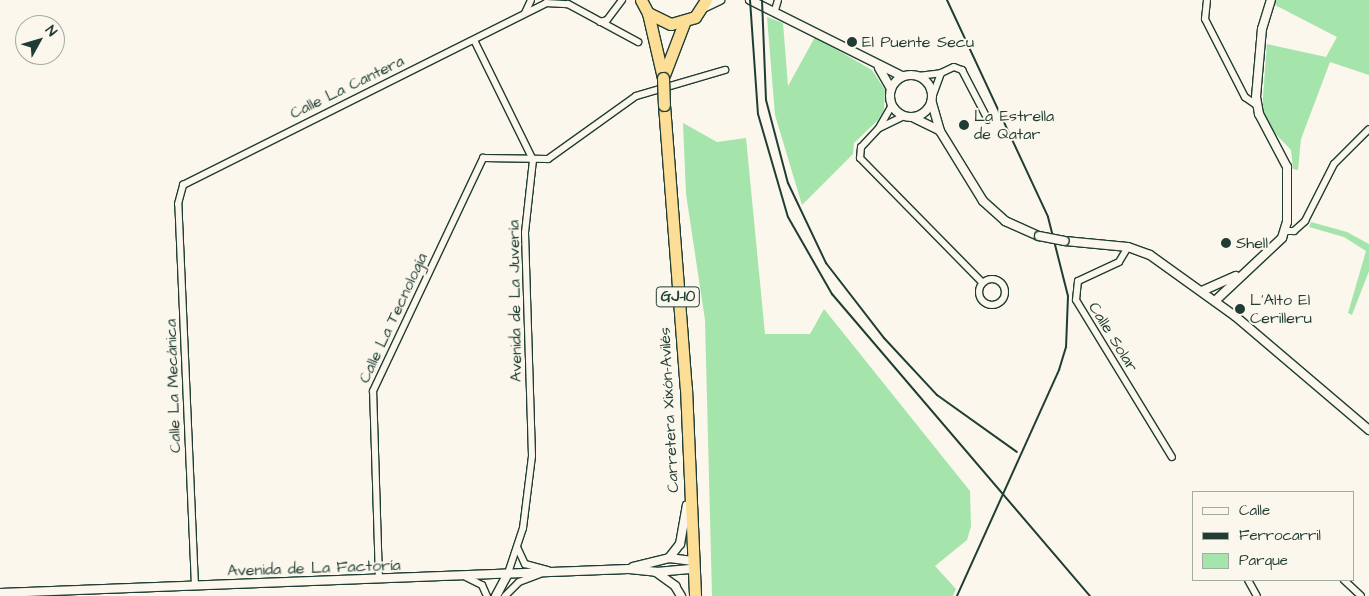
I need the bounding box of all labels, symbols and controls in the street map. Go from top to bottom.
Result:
north arrow [15,15,65,65]
text: N [40,21,61,41]
place label: El Puente Secu [862,32,974,52]
marker: El Puente Secu [846,36,858,48]
street label: Calle La Cantera [287,51,407,123]
place label: La Estrella de Qatar [974,106,1054,144]
marker: La Estrella de Qatar [958,119,970,131]
street label: Avenida de La Juvería [504,220,526,382]
place label: Shell [1236,233,1268,253]
marker: Shell [1220,237,1232,249]
street label: Calle La Tecnología [354,250,432,386]
road number: GJ-10 [656,284,700,310]
place label: L'Alto El Cerilleru [1250,290,1312,328]
street label: Calle Solar [1084,299,1142,375]
marker: L'Alto El Cerilleru [1234,303,1246,315]
street label: Calle La Mecánica [161,319,185,453]
street label: Carretera Xixón-Avilés [655,327,683,493]
legend [1192,491,1354,581]
text: Calle [1239,500,1270,521]
text: Ferrocarril [1239,525,1321,546]
text: Parque [1239,550,1288,571]
street label: Avenida de La Factoría [227,555,401,581]

